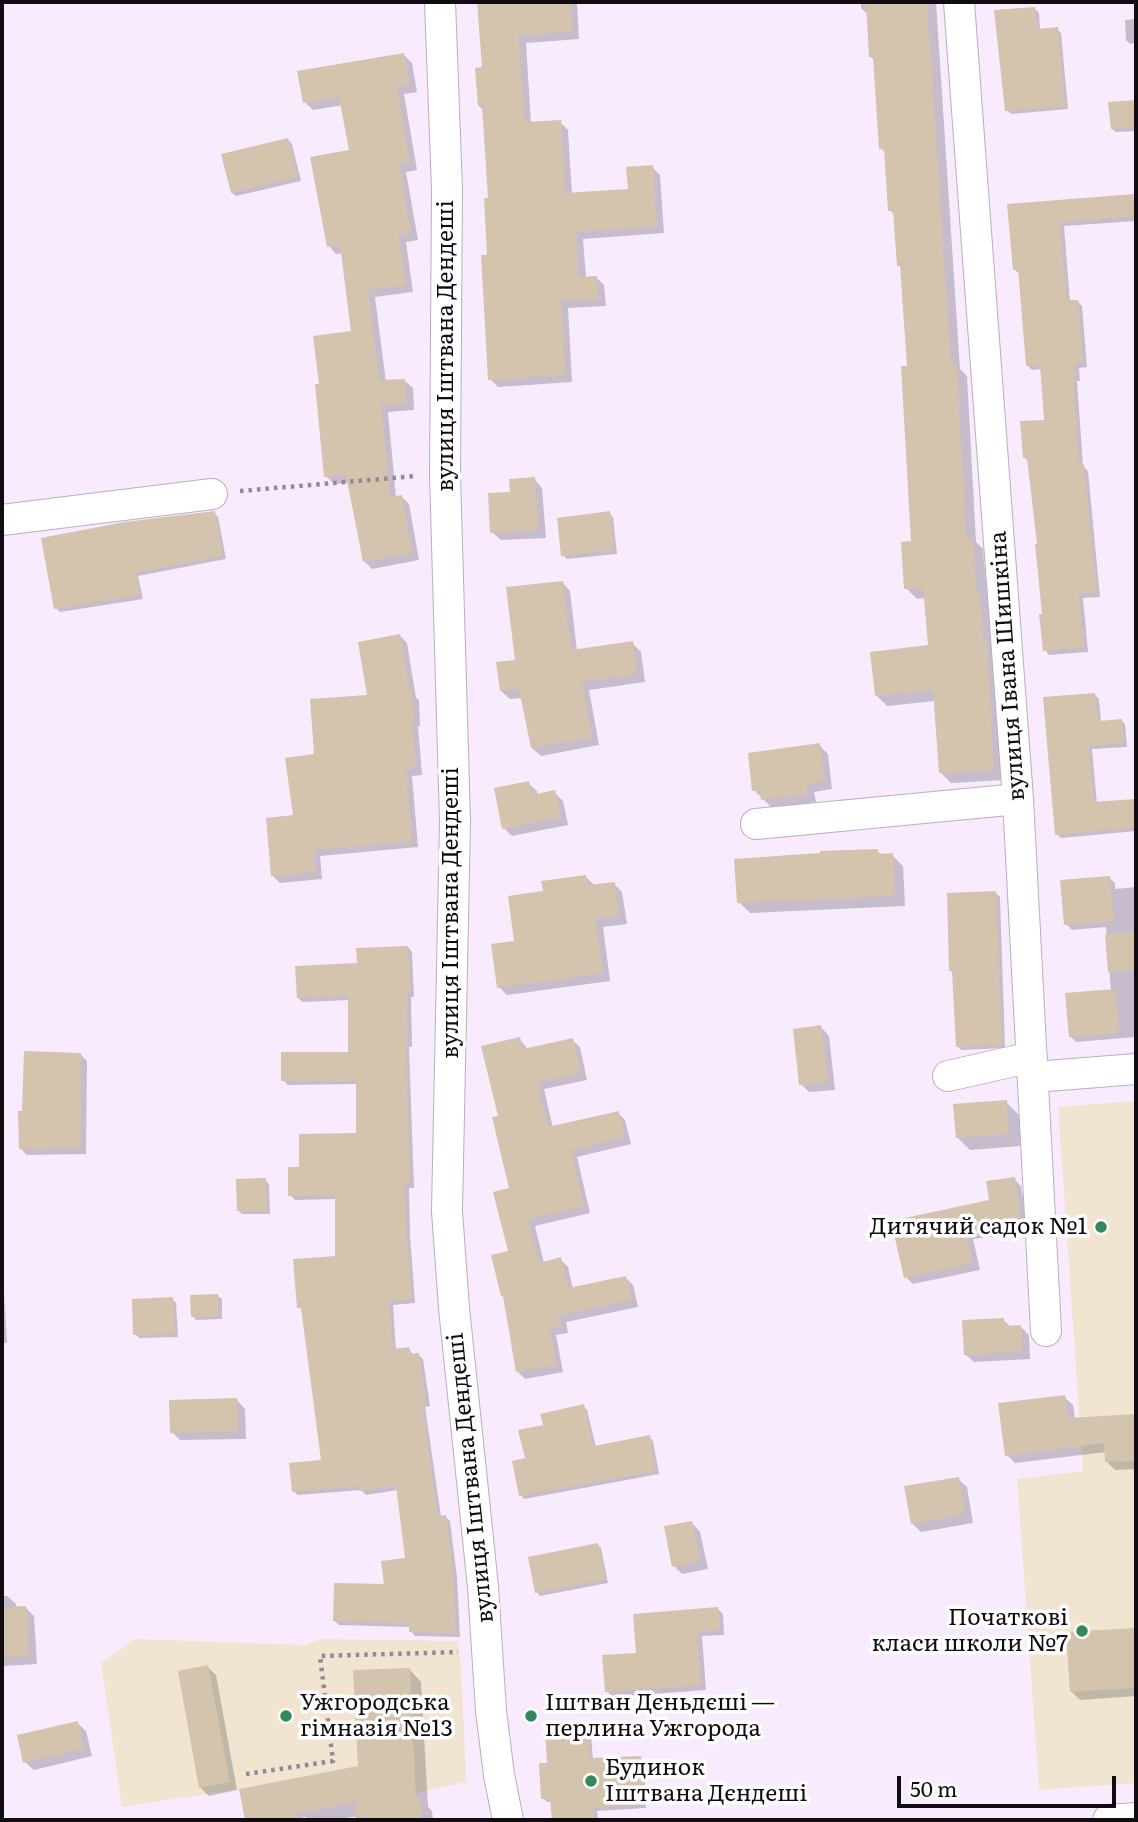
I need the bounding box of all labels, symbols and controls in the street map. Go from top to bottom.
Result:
street label: вулиця Іштвана Дендеші [432,200,460,492]
street label: вулиця Івана Шишкіна [985,530,1031,802]
street label: вулиця Іштвана Дендеші [437,767,465,1059]
place label: Дитячий садок №1 [870,1213,1087,1241]
marker: Дитячий садок №1 [1093,1219,1109,1235]
street label: вулиця Іштвана Дендеші [442,1332,500,1624]
place label: Початкові класи школи №7 [872,1604,1068,1658]
marker: Початкові класи школи №7 [1074,1623,1090,1639]
place label: Ужгородська гімназія №13 [300,1689,453,1743]
place label: Іштван Дєньдєші — перлина Ужгорода [545,1689,774,1743]
marker: Ужгородська гімназія №13 [278,1708,294,1724]
marker: Іштван Дєньдєші — перлина Ужгорода [523,1708,539,1724]
place label: Будинок Іштвана Дєндеші [605,1754,807,1808]
scale bar [900,1762,1119,1806]
text: 50 m [910,1772,957,1803]
marker: Будинок Іштвана Дєндеші [583,1773,599,1789]

